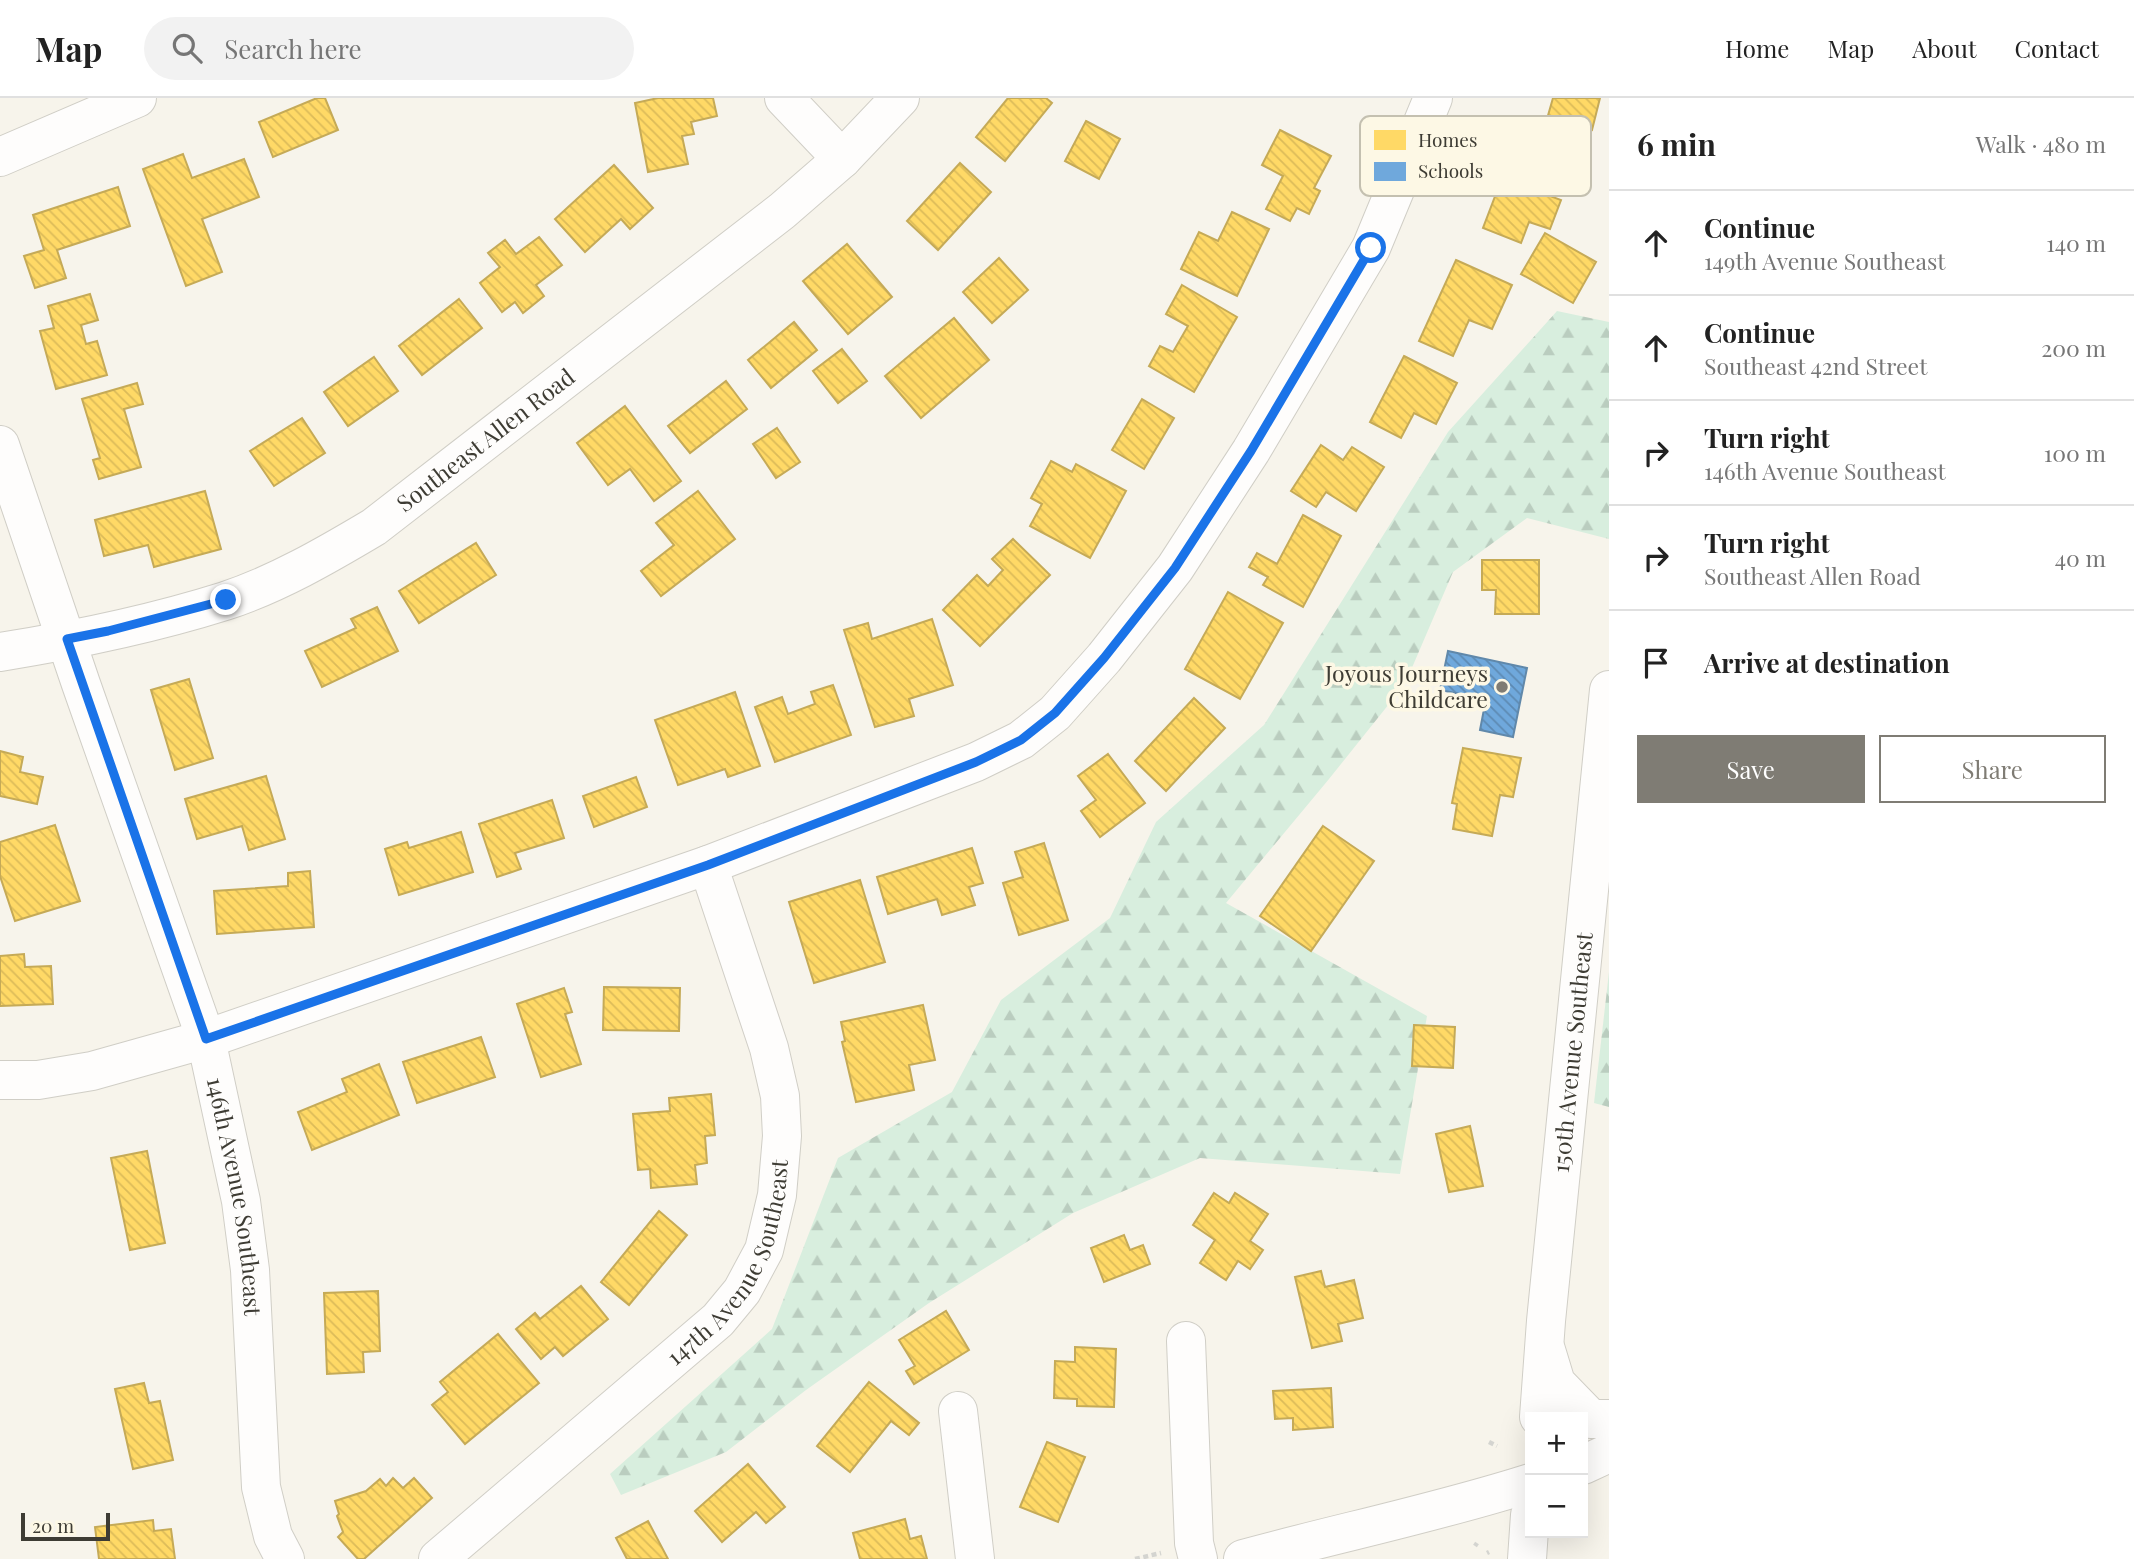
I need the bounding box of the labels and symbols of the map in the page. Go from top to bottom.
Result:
legend [1360,116,1591,196]
text: Homes [1418,126,1477,152]
text: Schools [1418,157,1483,183]
route start [1355,232,1386,263]
street label: Southeast Allen Road [390,361,580,518]
route end [210,584,241,615]
place label: Joyous Journeys Childcare [1324,657,1488,714]
marker: Joyous Journeys Childcare [1494,679,1510,695]
street label: 150th Avenue Southeast [1544,930,1599,1174]
street label: 146th Avenue Southeast [201,1074,269,1317]
street label: 147th Avenue Southeast [659,1157,794,1371]
scale bar [21,1510,110,1542]

